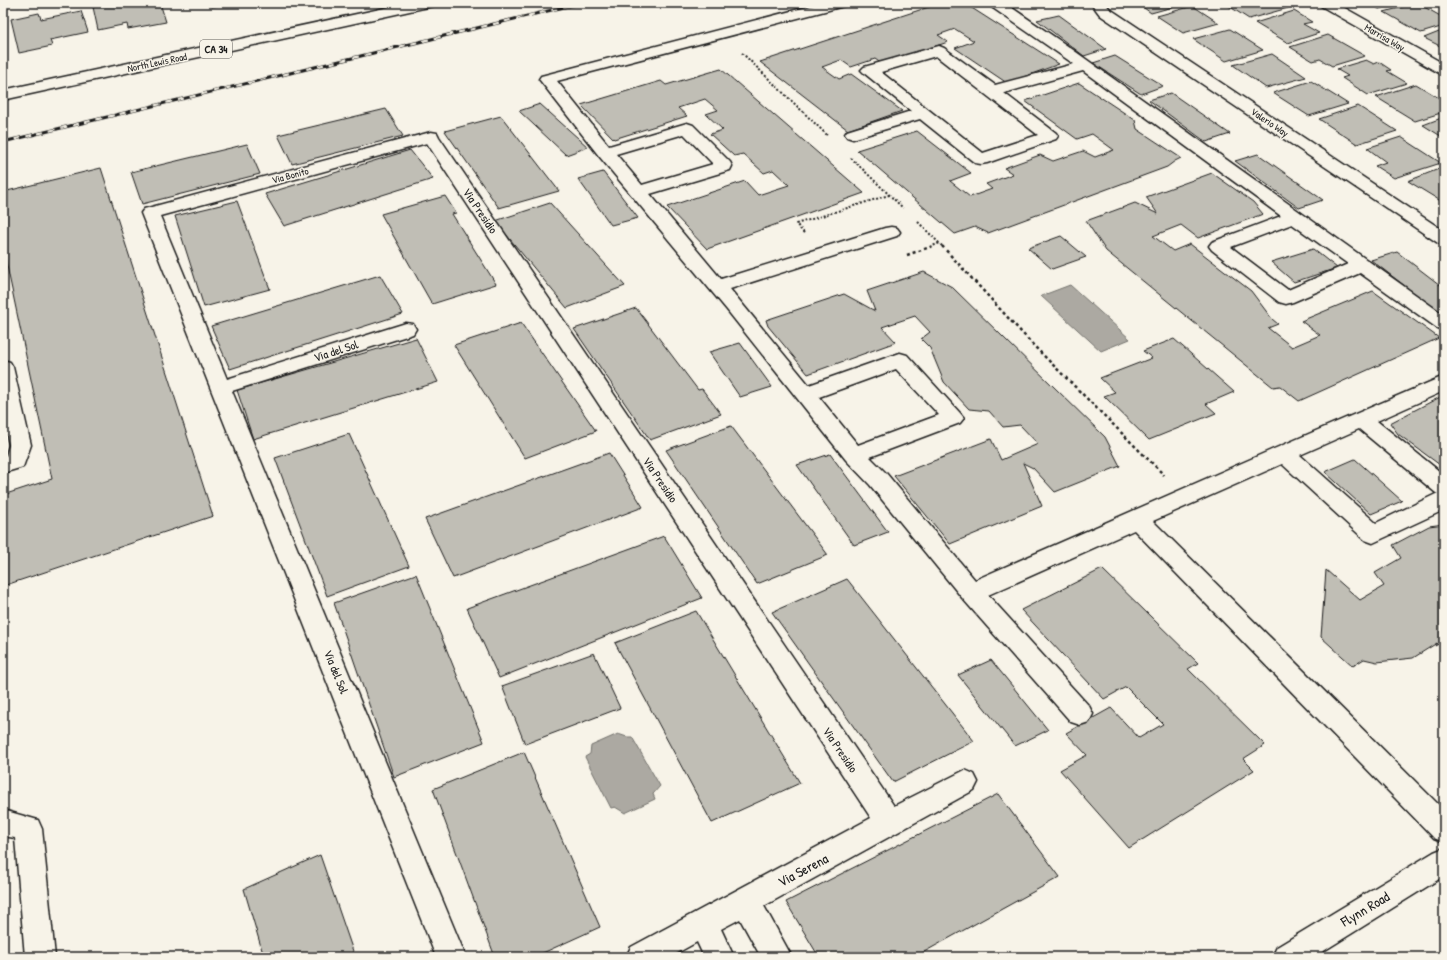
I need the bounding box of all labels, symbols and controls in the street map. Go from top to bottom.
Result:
street label: Marrisa Way [1362,21,1407,54]
road number: CA 34 [200,40,232,58]
street label: North Lewis Road [126,50,188,75]
street label: Valerio Way [1248,105,1291,140]
street label: Via Bonito [270,164,310,187]
street label: Via Presidio [459,185,502,237]
street label: Via del Sol [311,335,361,366]
street label: Via Presidio [639,454,682,506]
street label: Via del Sol [320,647,353,697]
street label: Via Presidio [819,724,862,776]
street label: Via Serena [774,848,832,891]
street label: Flynn Road [1336,886,1394,932]

